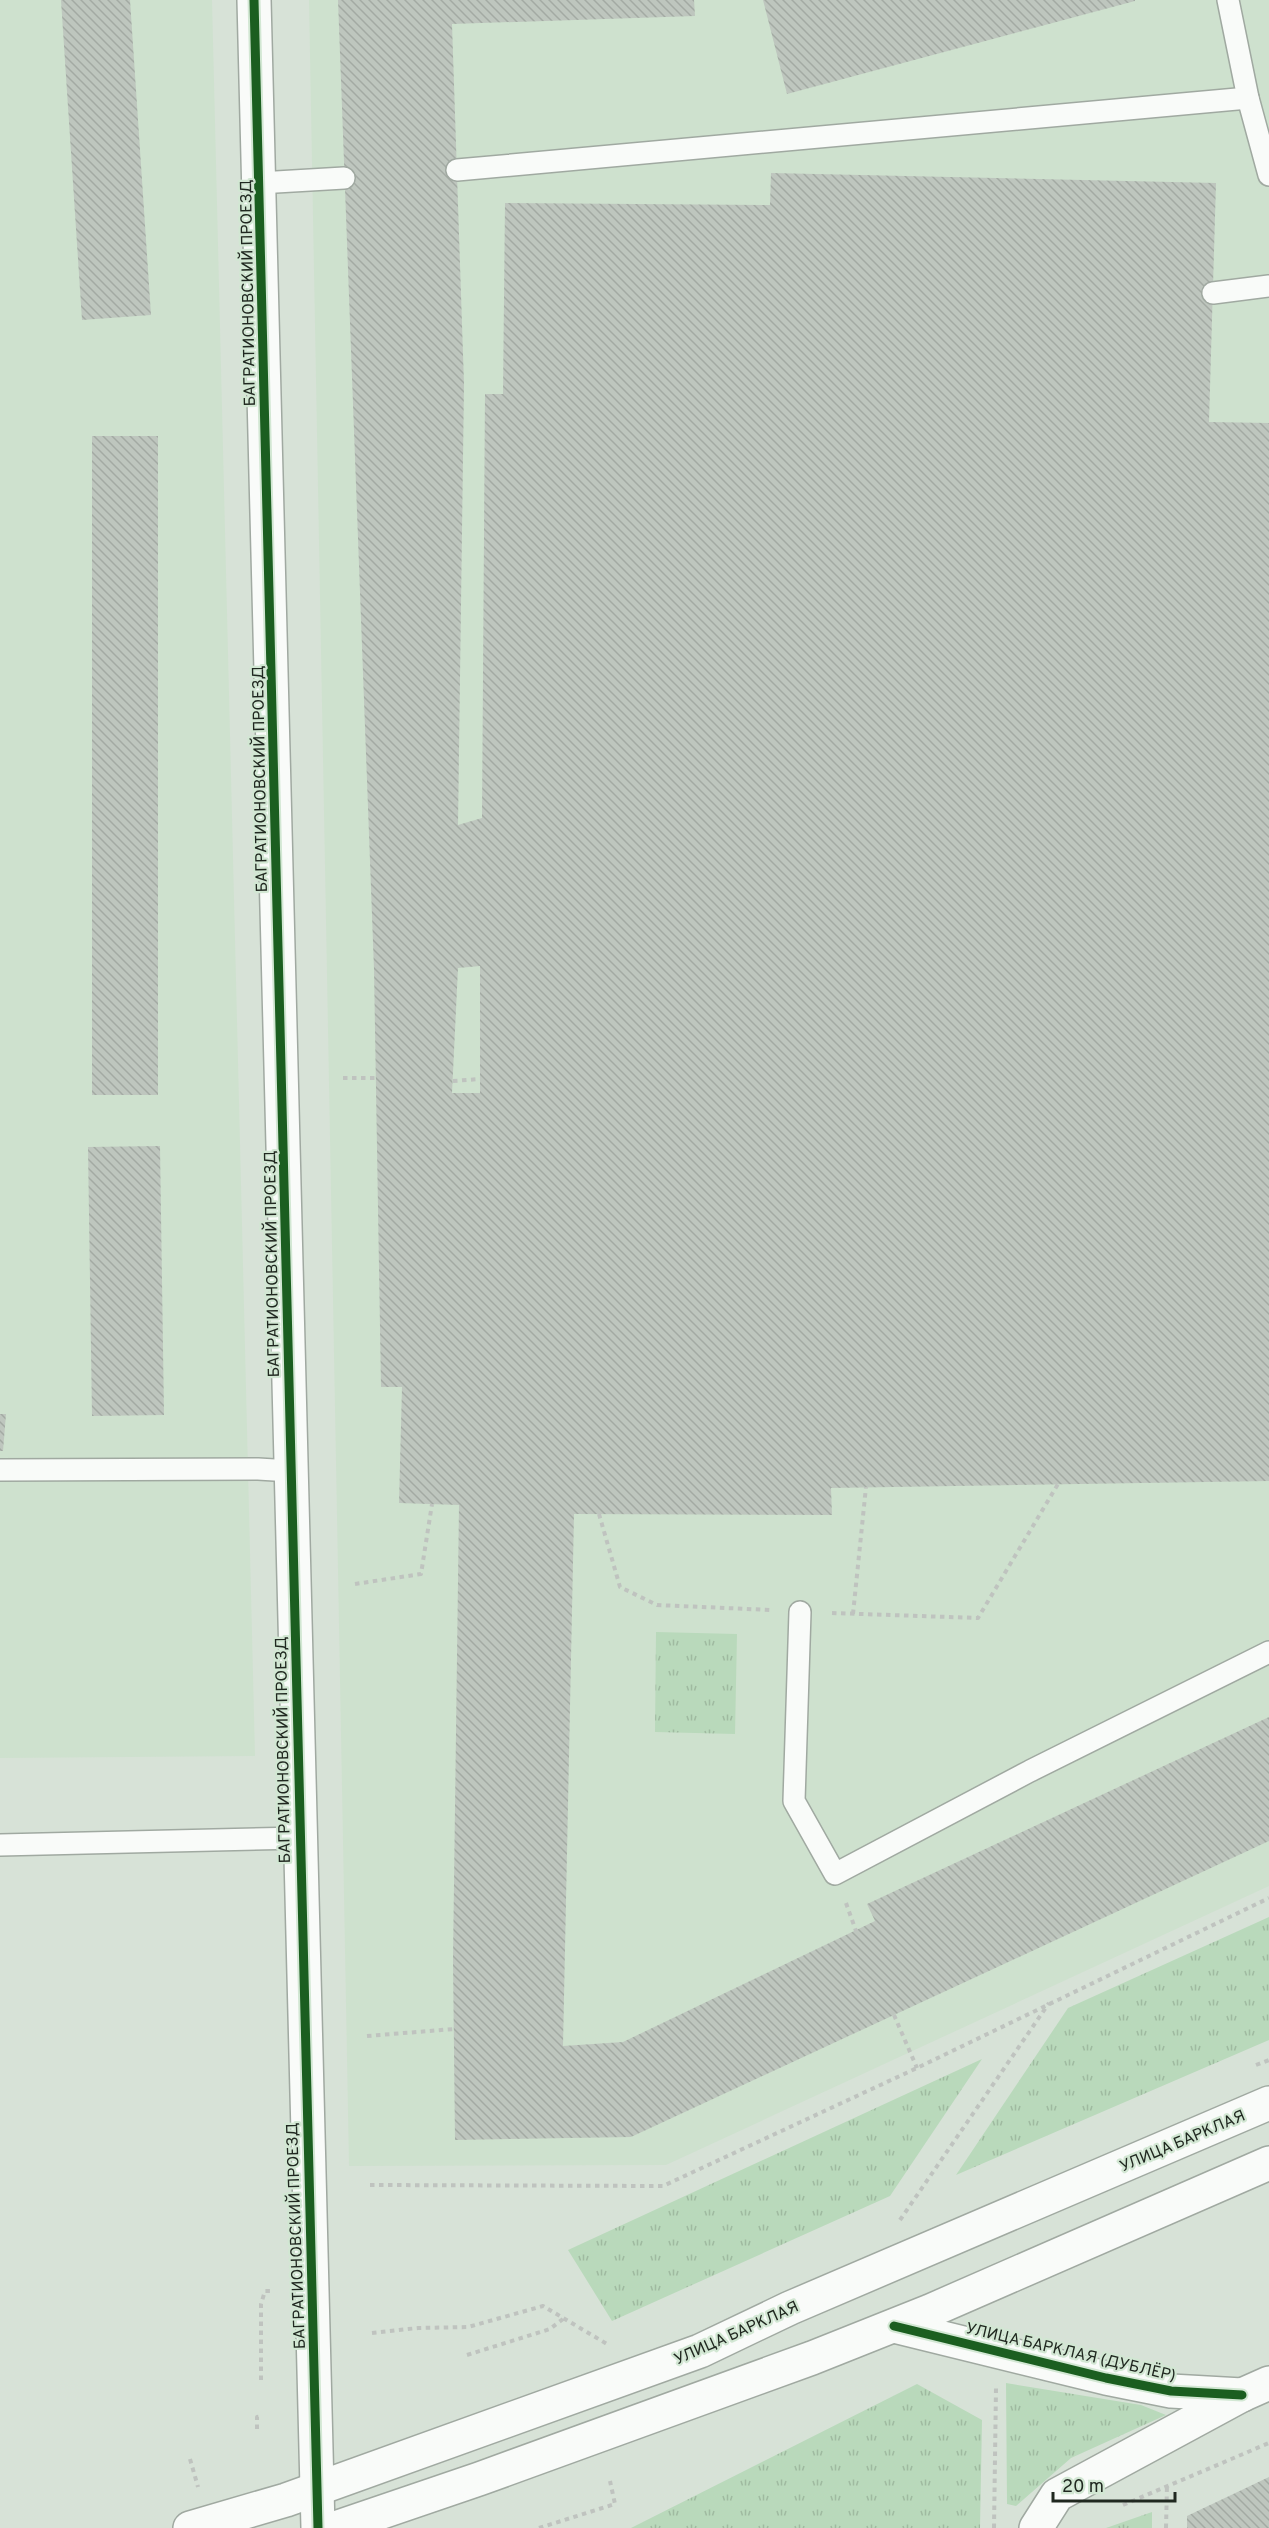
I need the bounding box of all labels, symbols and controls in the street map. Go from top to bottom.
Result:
street label: БАГРАТИОНОВСКИЙ ПРОЕЗД [235,179,261,407]
street label: БАГРАТИОНОВСКИЙ ПРОЕЗД [247,665,273,893]
street label: БАГРАТИОНОВСКИЙ ПРОЕЗД [259,1150,285,1378]
street label: БАГРАТИОНОВСКИЙ ПРОЕЗД [270,1636,296,1864]
street label: УЛИЦА БАРКЛАЯ [1117,2106,1249,2177]
street label: БАГРАТИОНОВСКИЙ ПРОЕЗД [281,2122,311,2350]
street label: УЛИЦА БАРКЛАЯ [671,2297,802,2370]
street label: УЛИЦА БАРКЛАЯ (ДУБЛЁР) [964,2317,1178,2387]
scale bar [1053,2465,1174,2503]
text: 20 m [1062,2476,1104,2499]

